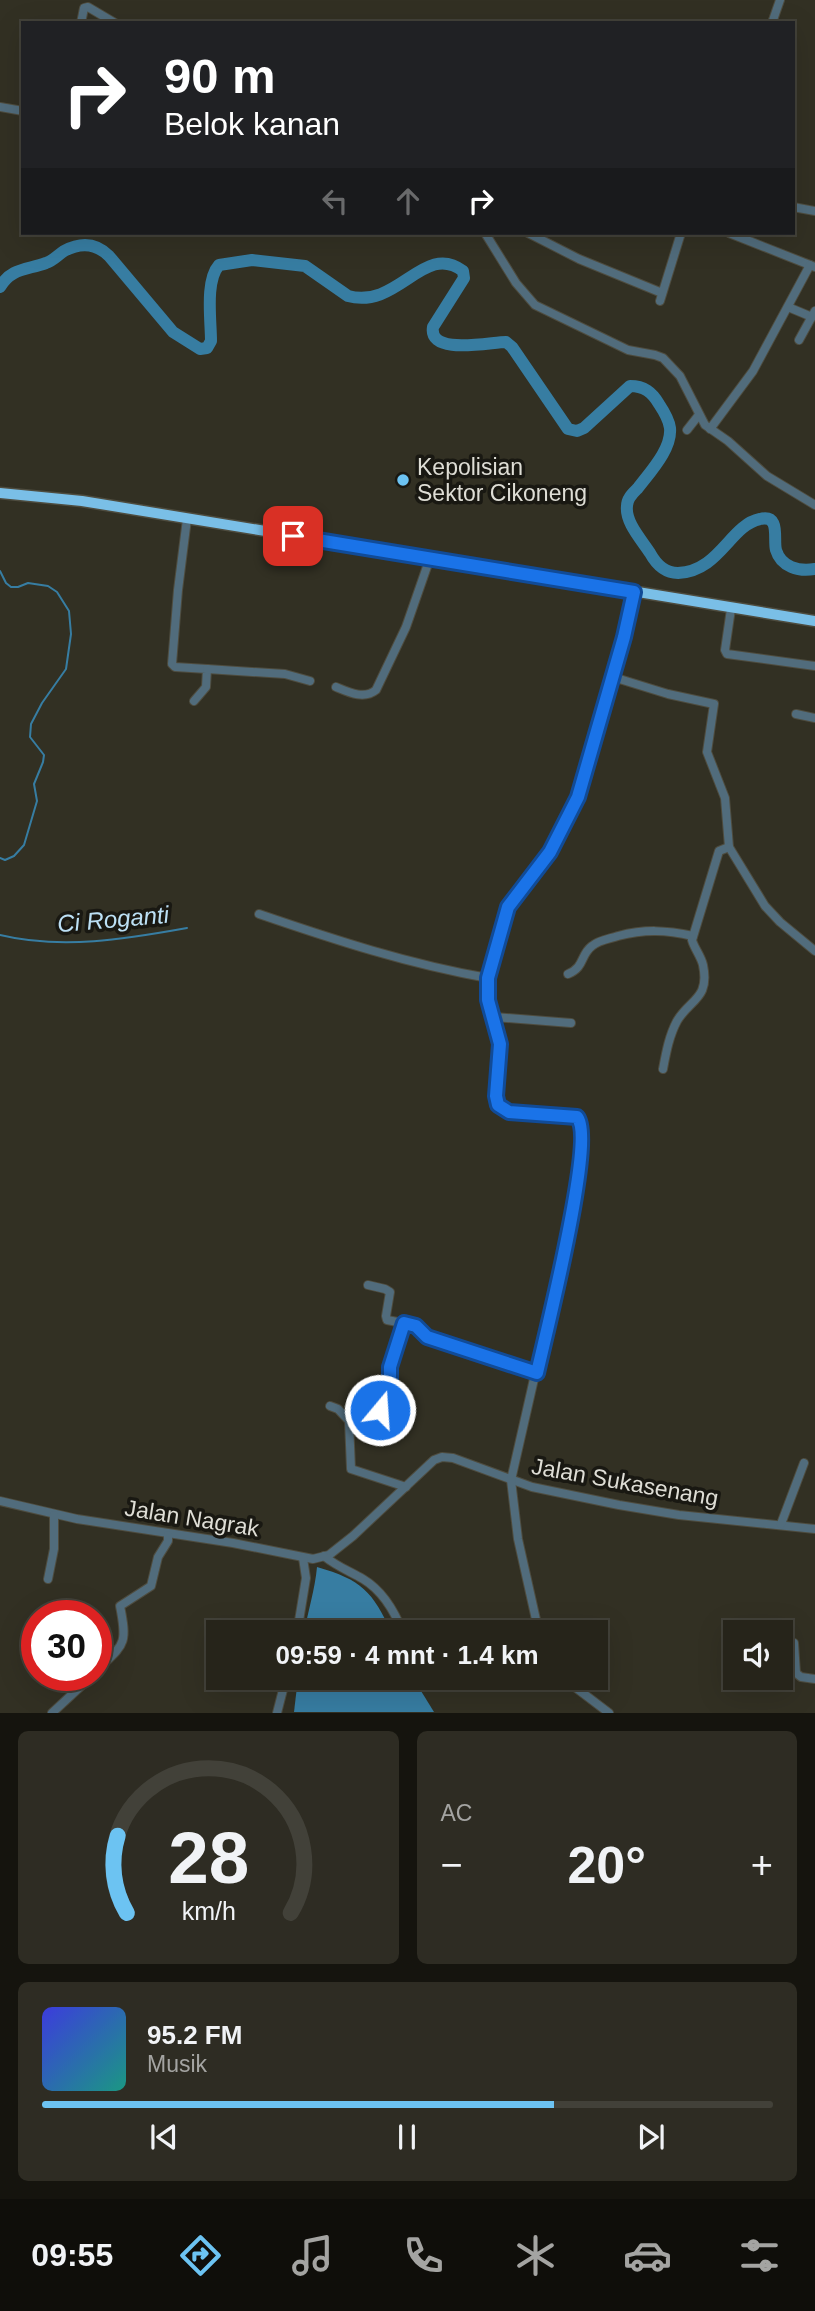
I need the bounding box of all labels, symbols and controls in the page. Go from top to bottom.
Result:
icon: right [49,49,140,140]
text: 90 m [164,49,276,103]
text: Belok kanan [164,106,340,142]
icon: left [316,182,354,220]
icon: ahead [389,182,427,220]
icon: right [462,182,500,220]
place label: Kepolisian Sektor Cikoneng [417,454,587,506]
marker: Kepolisian Sektor Cikoneng [395,472,411,488]
pin [263,506,323,566]
icon: arrive [274,517,312,555]
water label: Ci Roganti [56,901,171,937]
position arrow [343,1373,417,1447]
street label: Jalan Sukasenang [530,1453,720,1511]
street label: Jalan Nagrak [123,1495,261,1542]
speed limit sign: 30 [21,1600,112,1691]
map controls [723,1620,793,1690]
button: sound [723,1620,793,1690]
text: 09:59 · 4 mnt · 1.4 km [276,1640,539,1670]
text: AC [441,1800,472,1826]
text: 28 [168,1818,249,1899]
text: 20° [567,1836,646,1894]
text: − [441,1844,463,1886]
text: + [751,1844,773,1886]
text: km/h [181,1897,235,1925]
text: 95.2 FM [147,2020,242,2050]
text: Musik [147,2051,207,2077]
icon: previous [145,2118,183,2156]
icon: pause [388,2118,426,2156]
icon: next [632,2118,670,2156]
icon: directions [176,2231,225,2280]
icon: music [288,2231,337,2280]
icon: phone [399,2231,448,2280]
icon: climate [511,2231,560,2280]
icon: car [623,2231,672,2280]
icon: filters [735,2231,784,2280]
text: 09:55 [31,2237,113,2273]

